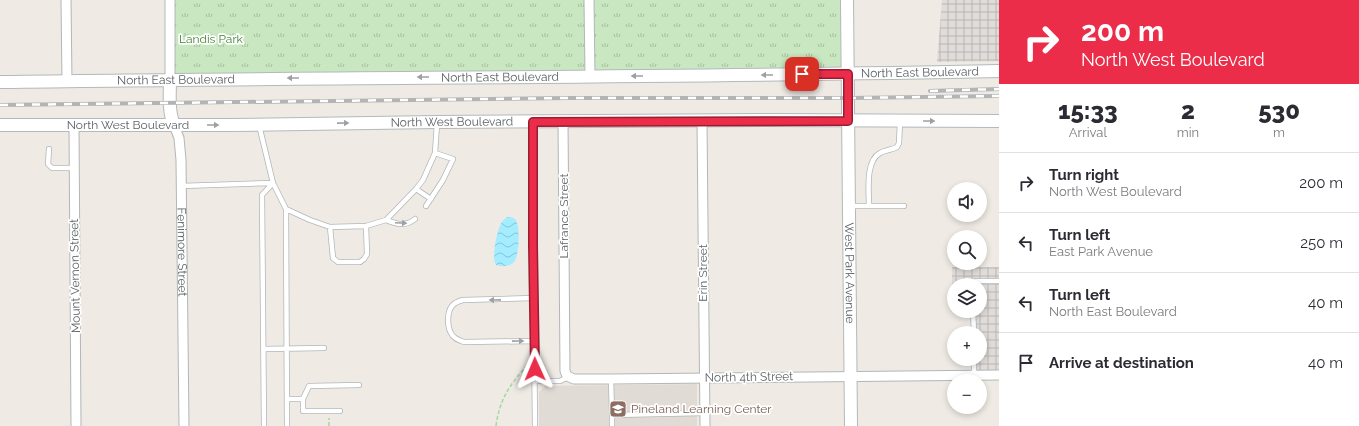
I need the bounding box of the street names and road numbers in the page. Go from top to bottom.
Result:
street label: North East Boulevard [861,64,979,80]
street label: North East Boulevard [441,70,559,85]
street label: North East Boulevard [117,72,235,87]
street label: North West Boulevard [391,115,513,130]
street label: North West Boulevard [67,118,189,132]
street label: Lafrance Street [557,173,571,259]
street label: Fenimore Street [175,207,190,297]
street label: Mount Vernon Street [67,219,83,333]
street label: West Park Avenue [842,222,857,324]
street label: Erin Street [696,244,710,302]
street label: North 4th Street [705,369,793,385]

